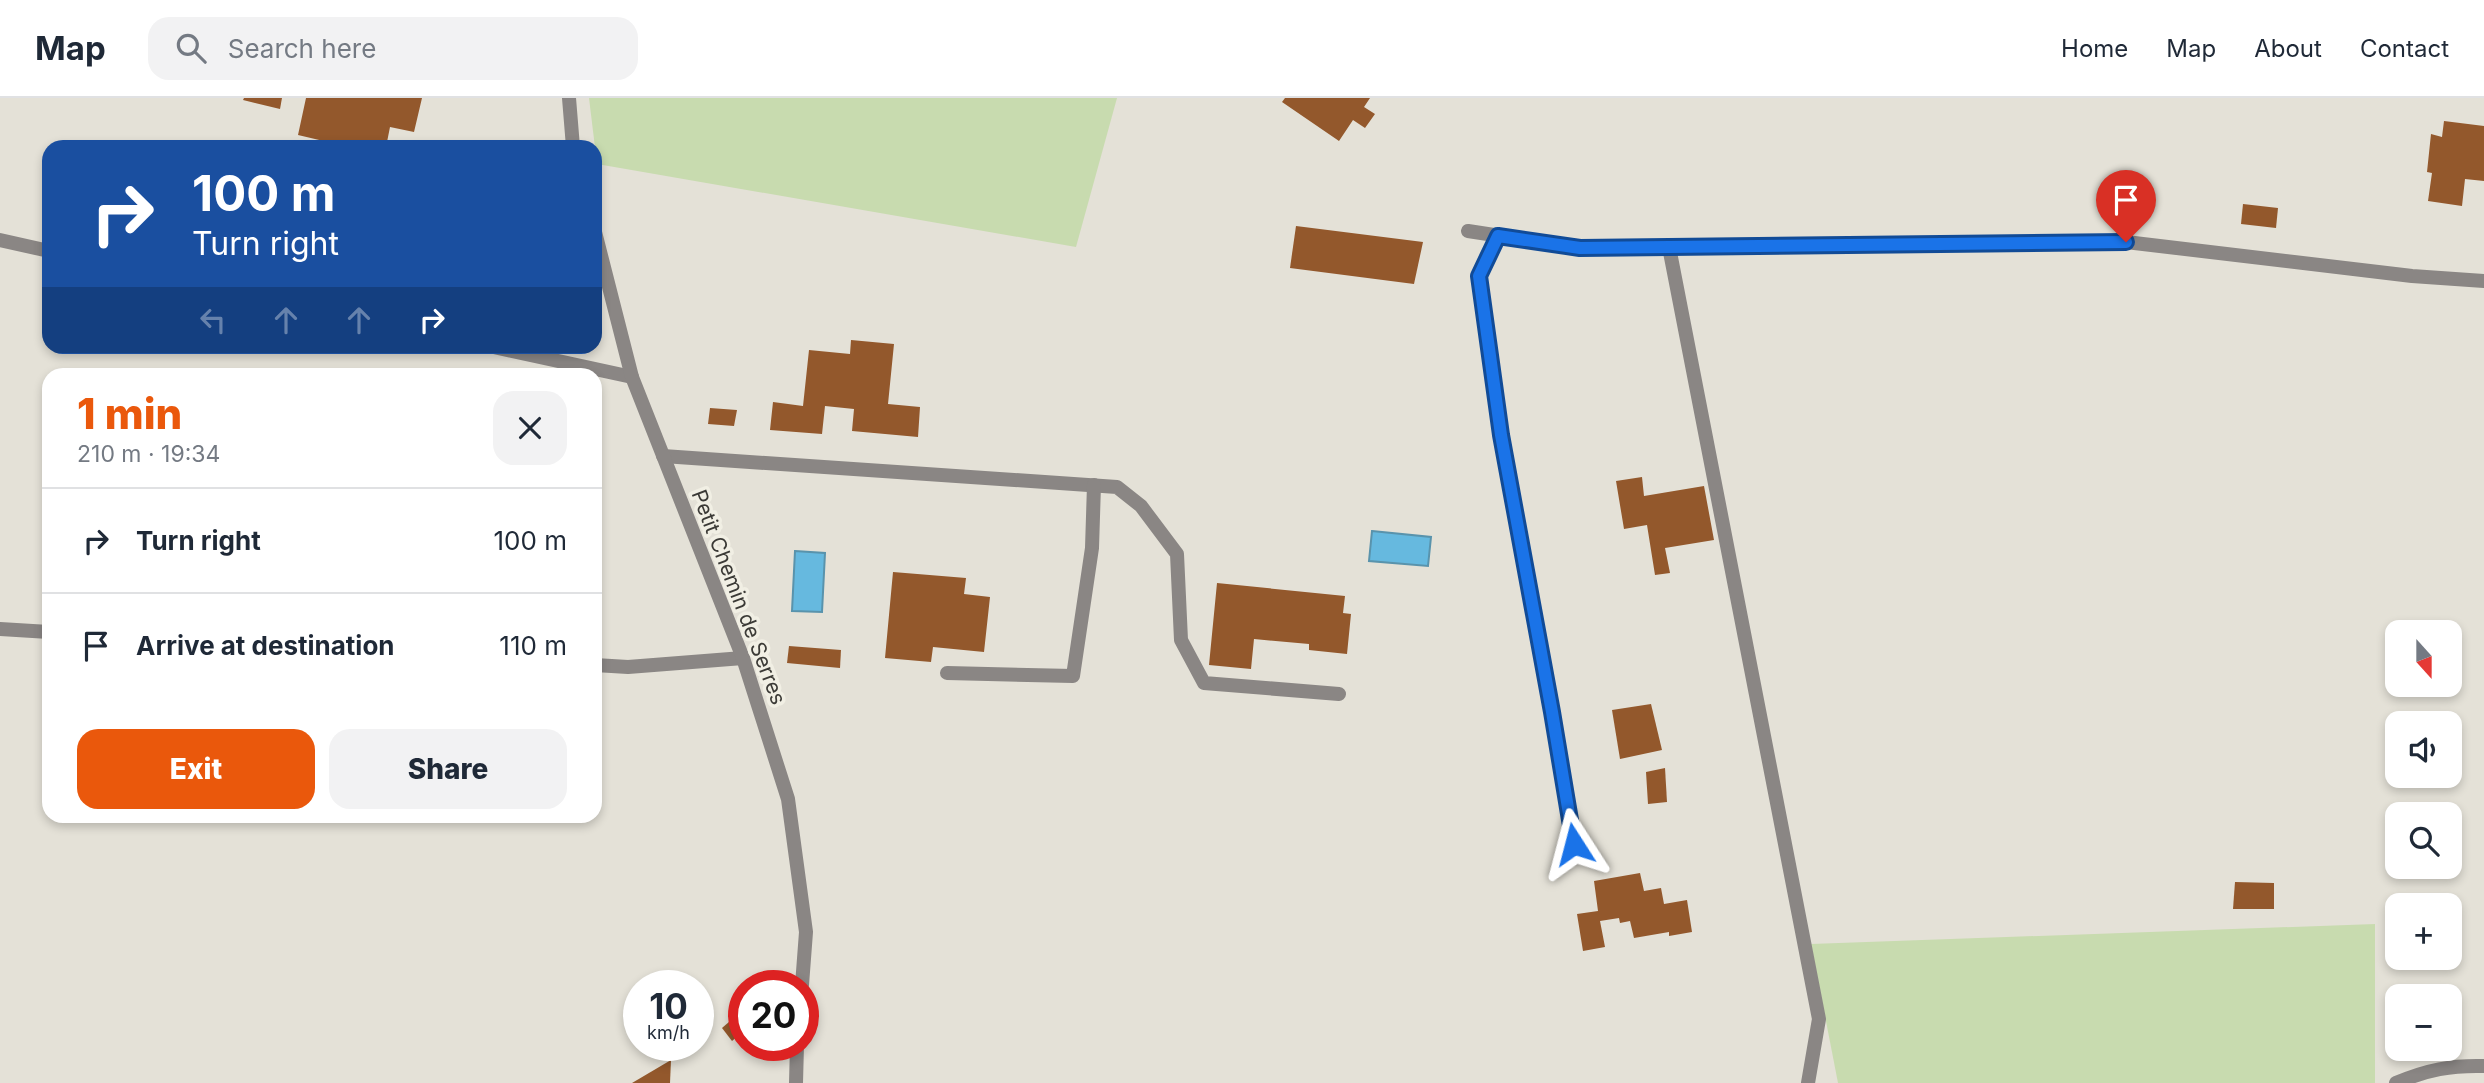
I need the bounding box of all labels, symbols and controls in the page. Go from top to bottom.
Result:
search box [148,17,638,80]
text: Map [35,28,106,68]
icon: search [172,29,210,67]
text: Search here [228,33,376,64]
text: Home [2061,34,2128,63]
text: Map [2166,34,2216,63]
text: About [2254,34,2322,63]
text: Contact [2360,34,2449,63]
text: 100 m [192,164,336,223]
icon: right [77,168,168,259]
pin [2096,170,2156,242]
icon: arrive [2107,181,2145,219]
text: Turn right [192,224,339,263]
icon: left [194,301,232,339]
icon: ahead [267,301,305,339]
icon: ahead [340,301,378,339]
icon: right [413,301,451,339]
text: 1 min [77,388,182,439]
button: close [493,391,567,465]
text: 210 m · 19:34 [77,440,220,468]
street label: Petit Chemin de Serres [686,486,792,708]
icon: right [77,522,115,560]
text: Turn right [136,525,261,556]
text: 100 m [494,525,567,556]
north arrow [2385,620,2462,696]
map controls [2385,620,2462,1061]
icon: arrive [77,627,115,665]
text: Arrive at destination [136,630,395,661]
text: 110 m [499,630,567,661]
button: sound [2385,711,2462,788]
button: Exit [77,729,315,809]
button: Share [329,729,567,809]
button: search [2385,802,2462,879]
position arrow [1537,807,1611,881]
button: + [2385,893,2462,970]
speed limit sign: 20 [728,970,819,1061]
button: − [2385,984,2462,1061]
text: 10 [649,985,688,1027]
text: km/h [647,1022,690,1043]

